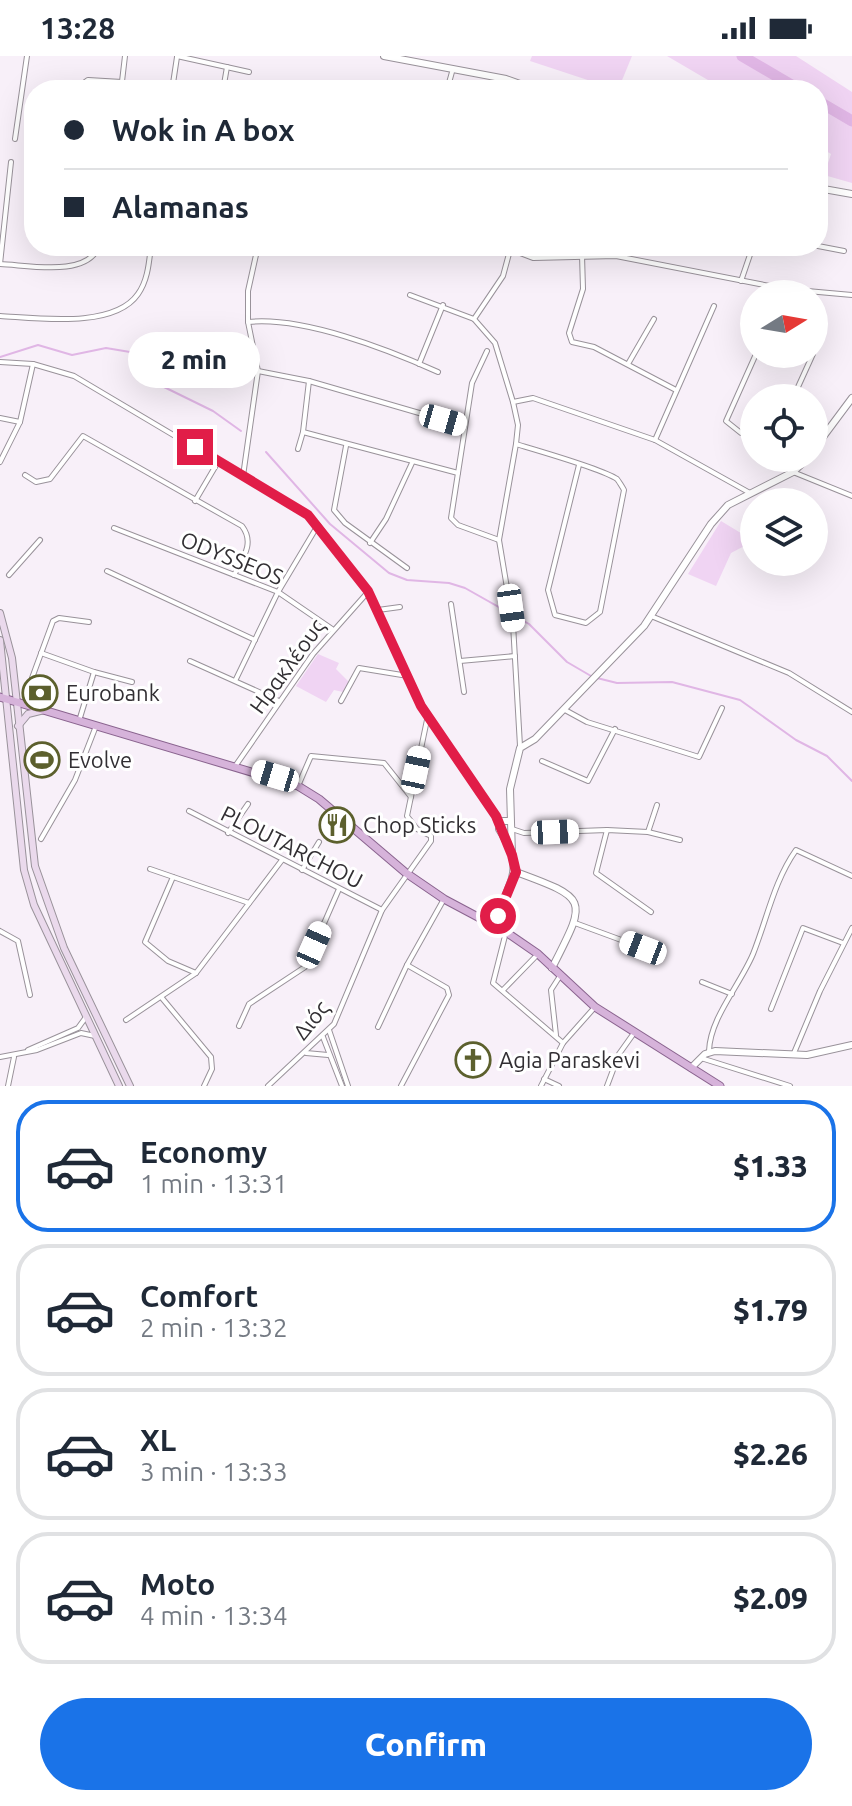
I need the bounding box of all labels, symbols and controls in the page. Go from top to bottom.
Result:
text: 13:28 [40,11,115,45]
text: Wok in A box [112,113,294,147]
text: Alamanas [112,190,249,224]
north arrow [740,280,828,368]
map controls [740,280,828,576]
callout: 2 min [129,331,261,387]
text: 2 min [161,345,227,374]
button: locate [740,384,828,472]
car [417,402,469,438]
route end [177,429,213,465]
button: layers [740,488,828,576]
street label: ODYSSEOS [177,526,287,589]
car [496,583,526,633]
street label: Ηρακλέους [244,614,330,718]
bank icon: Eurobank [21,674,59,712]
place label: Eurobank [66,680,160,705]
sports icon: Evolve [23,741,61,779]
car [399,744,433,796]
place label: Evolve [68,747,132,772]
car [249,758,301,794]
street label: PLOUTARCHOU [217,800,367,893]
restaurant icon: Chop Sticks [318,806,356,844]
place label: Chop Sticks [363,812,476,837]
car [531,819,579,845]
route start [480,898,516,934]
car [293,918,335,972]
car [616,928,670,968]
street label: Διός [287,995,335,1045]
church icon: Agia Paraskevi [454,1041,492,1079]
place label: Agia Paraskevi [499,1047,640,1072]
icon: car [44,1130,116,1202]
text: Economy [140,1135,267,1169]
text: $1.33 [733,1149,808,1183]
text: 1 min · 13:31 [140,1169,288,1198]
icon: car [44,1274,116,1346]
text: Comfort [140,1279,258,1313]
text: $1.79 [733,1293,808,1327]
text: 2 min · 13:32 [140,1313,288,1342]
icon: car [44,1418,116,1490]
text: XL [140,1423,176,1457]
text: $2.26 [733,1437,808,1471]
text: 3 min · 13:33 [140,1457,288,1486]
icon: car [44,1562,116,1634]
text: Moto [140,1567,215,1601]
text: $2.09 [733,1581,808,1615]
text: 4 min · 13:34 [140,1601,288,1630]
button: Confirm [40,1698,812,1790]

